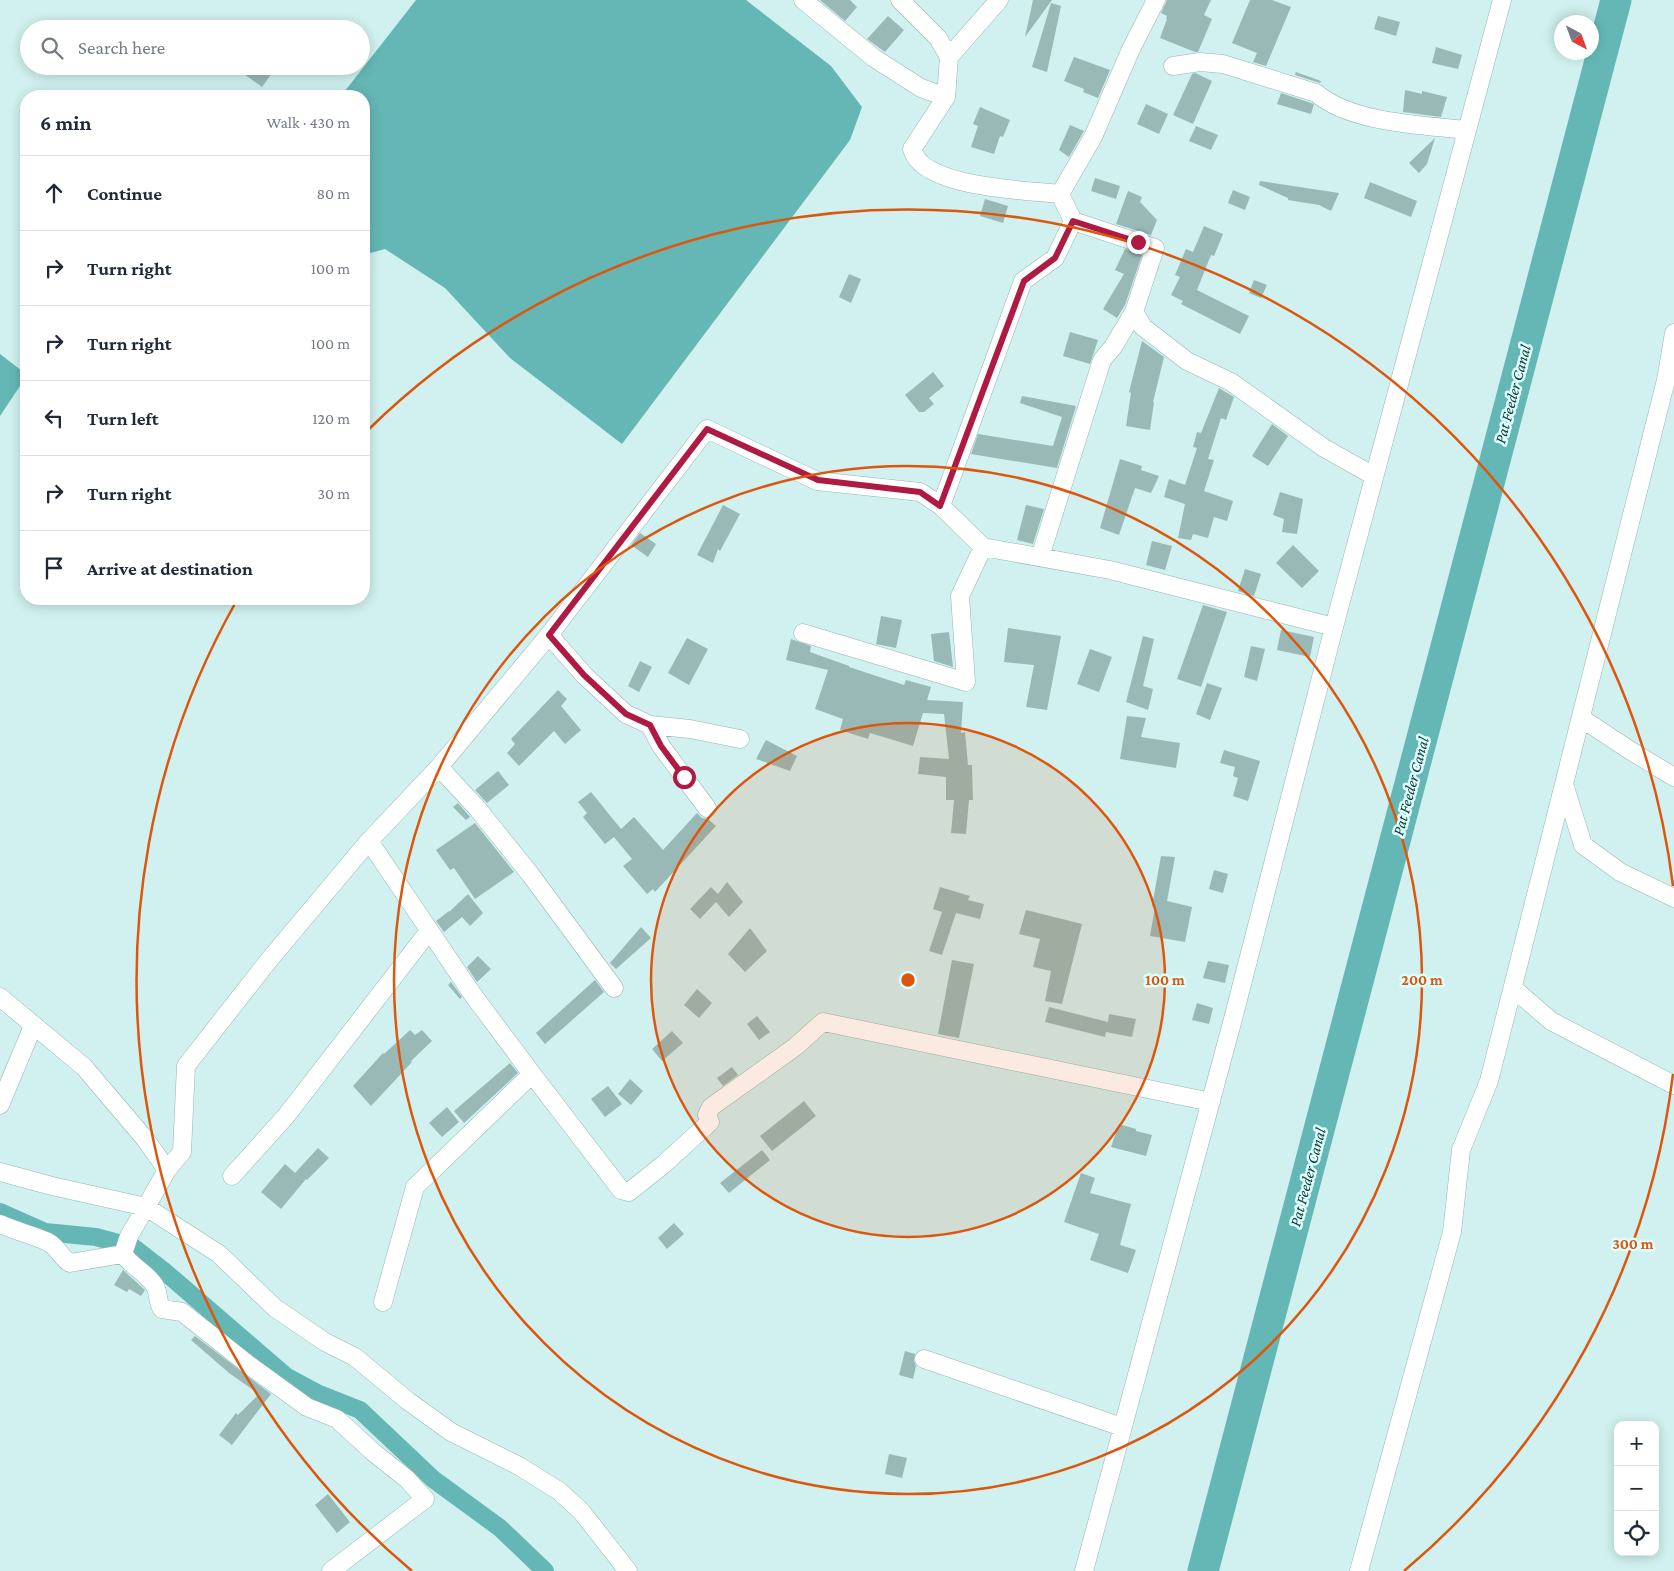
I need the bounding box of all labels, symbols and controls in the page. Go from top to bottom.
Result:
north arrow [1554,15,1599,60]
search box [20,20,370,75]
icon: search [38,34,66,62]
text: Search here [78,37,165,58]
text: 6 min [40,111,91,135]
text: Walk · 430 m [266,114,350,131]
icon: ahead [40,179,68,207]
text: Continue [87,183,162,204]
text: 80 m [316,185,350,202]
route end [1127,231,1150,254]
icon: right [40,254,68,282]
text: Turn right [87,258,172,279]
text: 100 m [311,260,350,277]
icon: right [40,329,68,357]
text: Turn right [87,333,172,354]
text: 100 m [311,335,350,352]
water label: Pat Feeder Canal [1491,342,1534,445]
icon: left [40,404,68,432]
text: Turn left [87,408,159,429]
text: 120 m [312,410,350,427]
icon: right [40,479,68,507]
text: Turn right [87,483,172,504]
text: 30 m [318,485,350,502]
icon: arrive [40,554,68,582]
text: Arrive at destination [87,558,253,579]
water label: Pat Feeder Canal [1389,734,1432,837]
route start [673,766,696,789]
centre of rings [899,971,917,989]
text: 100 m [1145,972,1185,988]
text: 200 m [1401,972,1443,988]
water label: Pat Feeder Canal [1286,1125,1329,1228]
text: 300 m [1612,1236,1654,1252]
map controls [1614,1421,1659,1556]
button: + [1614,1421,1659,1466]
button: − [1614,1466,1659,1511]
button: locate [1614,1511,1659,1556]

